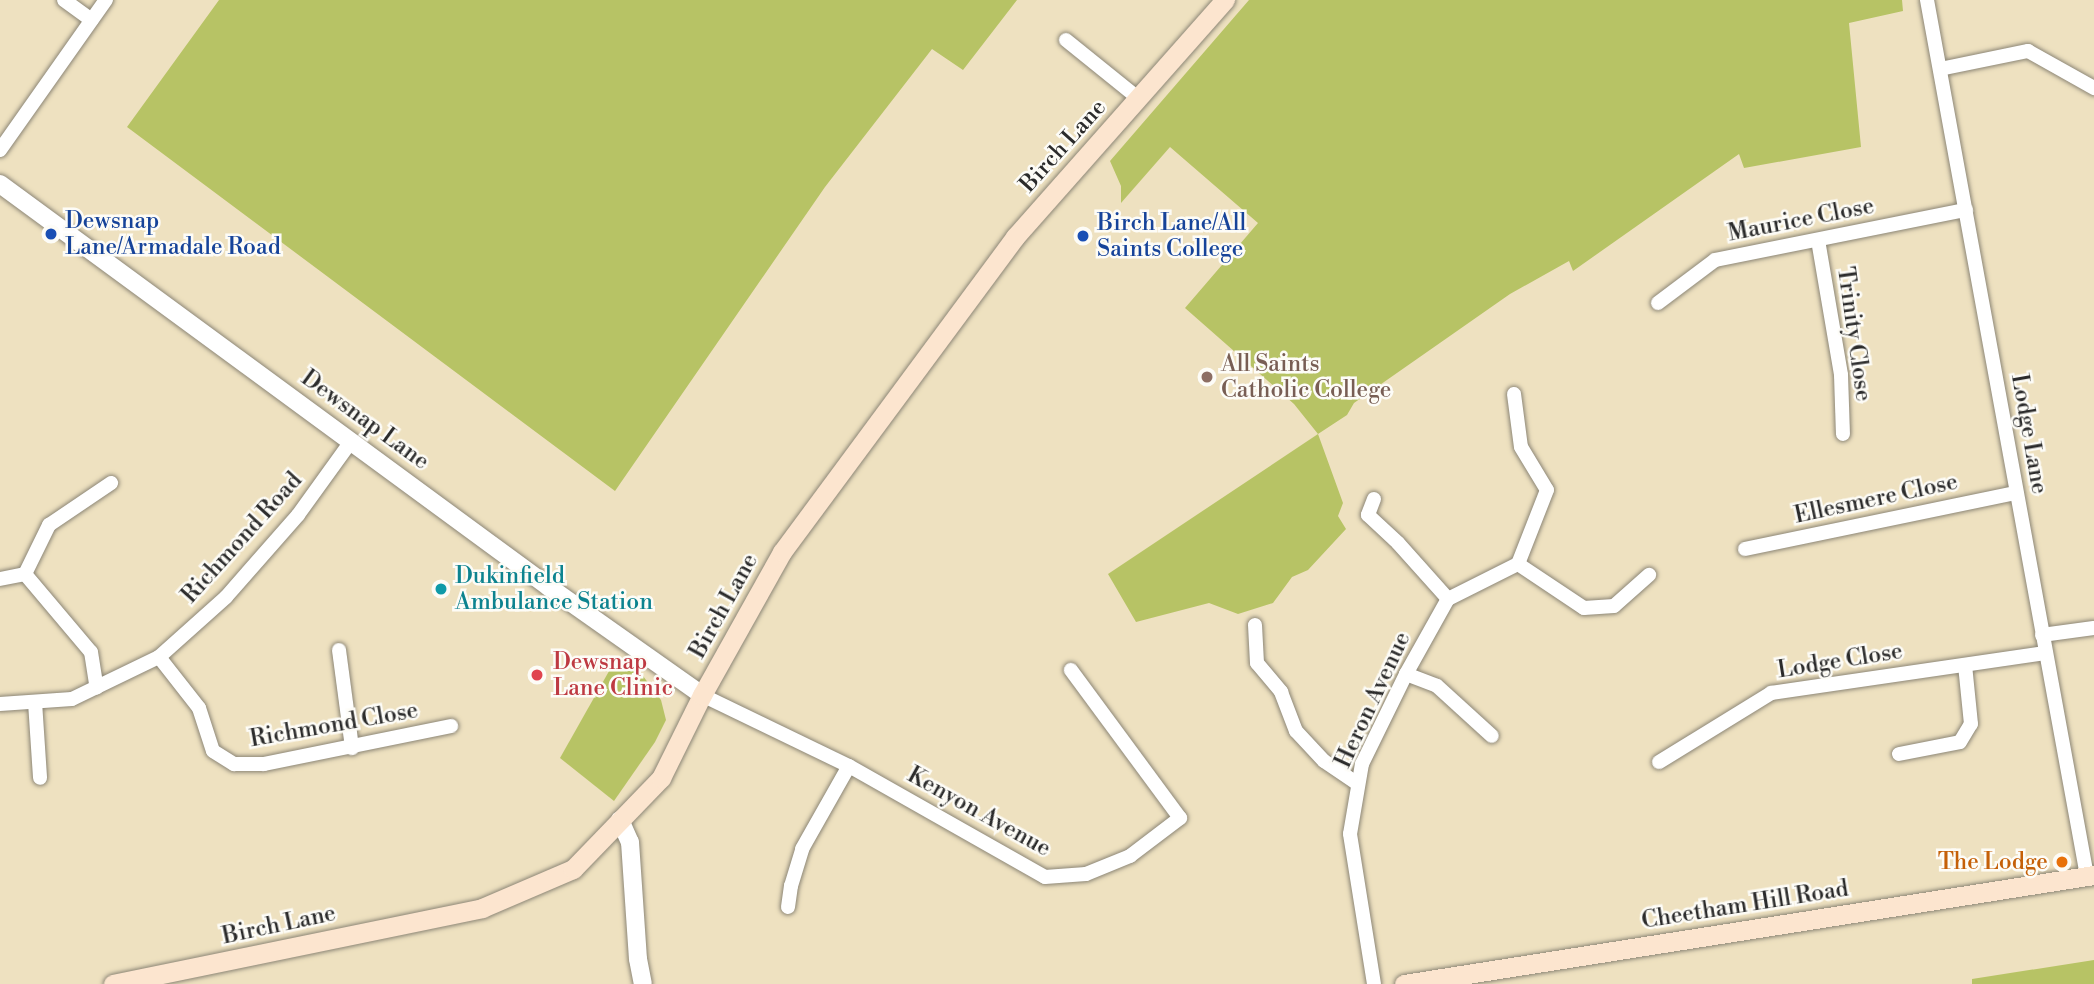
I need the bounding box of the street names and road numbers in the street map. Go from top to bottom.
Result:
street label: Birch Lane [1014,94,1112,198]
street label: Maurice Close [1726,192,1876,248]
street label: Trinity Close [1831,265,1877,403]
street label: Dewsnap Lane [296,364,434,476]
street label: Lodge Lane [2005,372,2053,496]
street label: Richmond Road [176,467,308,609]
street label: Ellesmere Close [1792,468,1960,530]
street label: Birch Lane [684,549,764,663]
street label: Heron Avenue [1329,628,1417,772]
street label: Lodge Close [1775,637,1905,685]
street label: Richmond Close [248,697,420,753]
street label: Kenyon Avenue [902,761,1056,863]
street label: Cheetham Hill Road [1640,875,1850,935]
street label: Birch Lane [220,899,338,951]

